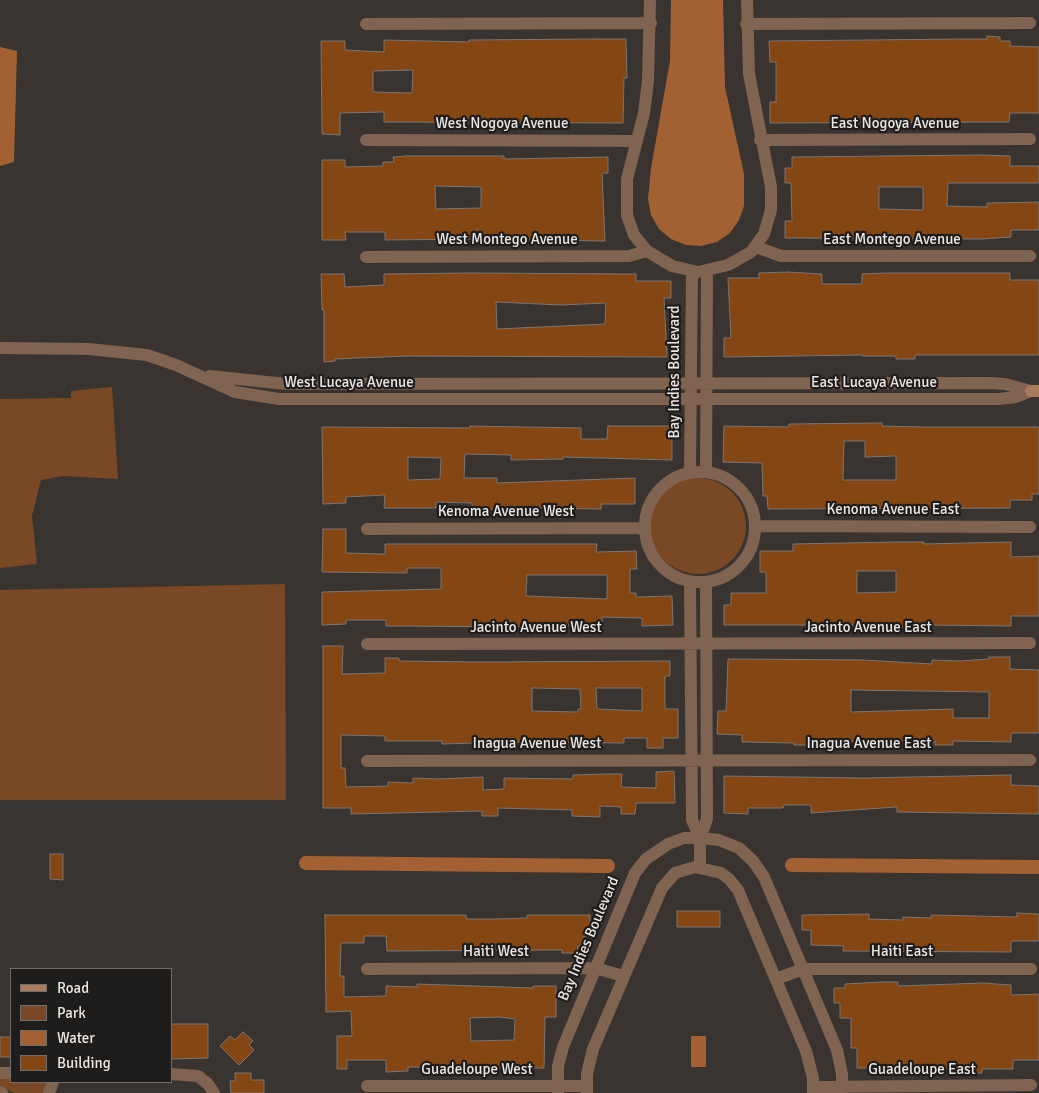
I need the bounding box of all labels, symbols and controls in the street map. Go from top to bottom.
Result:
street label: West Nogoya Avenue [436,115,568,133]
street label: East Nogoya Avenue [830,115,960,133]
street label: West Montego Avenue [436,231,578,249]
street label: East Montego Avenue [823,231,961,249]
street label: Bay Indies Boulevard [666,305,684,439]
street label: West Lucaya Avenue [284,374,414,392]
street label: East Lucaya Avenue [811,374,937,392]
street label: Kenoma Avenue East [826,501,960,519]
street label: Kenoma Avenue West [438,503,574,521]
street label: Jacinto Avenue West [470,619,602,637]
street label: Jacinto Avenue East [804,619,932,637]
street label: Inagua Avenue West [473,735,601,753]
street label: Inagua Avenue East [806,735,932,753]
street label: Bay Indies Boulevard [555,874,623,1004]
street label: Haiti West [463,943,529,961]
street label: Haiti East [871,943,933,961]
legend [10,968,172,1083]
text: Road [57,979,89,997]
text: Park [57,1004,86,1022]
text: Water [57,1029,95,1047]
text: Building [57,1054,111,1072]
street label: Guadeloupe West [421,1061,533,1079]
street label: Guadeloupe East [868,1061,976,1079]

